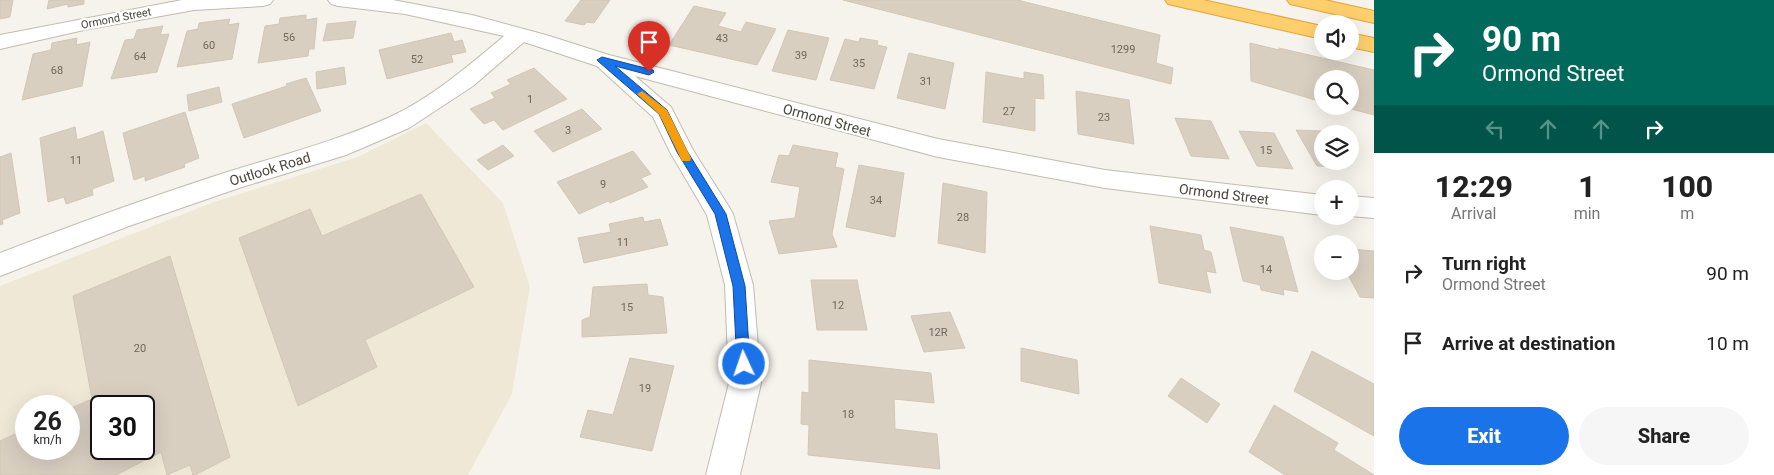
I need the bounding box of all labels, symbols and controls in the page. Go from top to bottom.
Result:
street label: Ormond Street [80,5,153,32]
map controls [1314,15,1359,280]
button: sound [1314,15,1359,60]
text: 90 m [1482,19,1561,60]
icon: right [1399,20,1464,85]
pin [628,21,670,72]
icon: arrive [635,28,663,56]
house number: 56 [283,31,295,44]
house number: 43 [716,32,728,45]
house number: 60 [203,39,215,52]
house number: 1299 [1111,43,1135,56]
house number: 39 [795,49,807,62]
house number: 64 [134,50,146,63]
house number: 52 [411,53,423,66]
house number: 35 [853,57,865,70]
text: Ormond Street [1482,61,1624,86]
house number: 68 [51,64,63,77]
button: search [1314,70,1359,115]
house number: 31 [920,75,932,88]
house number: 1 [527,93,533,106]
street label: Ormond Street [781,101,873,140]
house number: 27 [1003,105,1015,118]
house number: 23 [1098,111,1110,124]
icon: left [1481,115,1509,143]
icon: ahead [1534,115,1562,143]
icon: ahead [1587,115,1615,143]
icon: right [1640,115,1668,143]
house number: 3 [565,124,571,137]
button: layers [1314,125,1359,170]
house number: 15 [1260,144,1272,157]
street label: Outlook Road [227,149,313,189]
house number: 11 [70,154,82,167]
text: 12:29 [1435,169,1513,204]
text: 1 [1578,169,1596,204]
text: 100 [1661,169,1713,204]
house number: 9 [600,178,606,191]
button: + [1314,180,1359,225]
street label: Ormond Street [1178,181,1270,208]
house number: 34 [870,194,882,207]
text: Arrival [1451,204,1497,223]
text: min [1574,204,1600,223]
text: m [1680,204,1694,223]
house number: 28 [957,211,969,224]
button: − [1314,235,1359,280]
house number: 11 [617,236,629,249]
text: Turn right [1442,252,1526,275]
icon: right [1399,259,1427,287]
text: 90 m [1706,262,1749,285]
house number: 14 [1260,263,1272,276]
text: Ormond Street [1442,275,1546,294]
house number: 12 [832,299,844,312]
house number: 15 [621,301,633,314]
house number: 12R [928,326,948,339]
icon: arrive [1399,329,1427,357]
text: Arrive at destination [1442,332,1615,355]
text: 10 m [1706,332,1749,355]
position arrow [717,337,769,389]
house number: 20 [134,342,146,355]
house number: 19 [639,382,651,395]
speed limit sign: 30 [90,395,155,460]
text: 26 [33,407,62,436]
button: Exit [1399,407,1569,465]
button: Share [1579,407,1749,465]
house number: 18 [842,408,854,421]
text: km/h [33,433,62,447]

